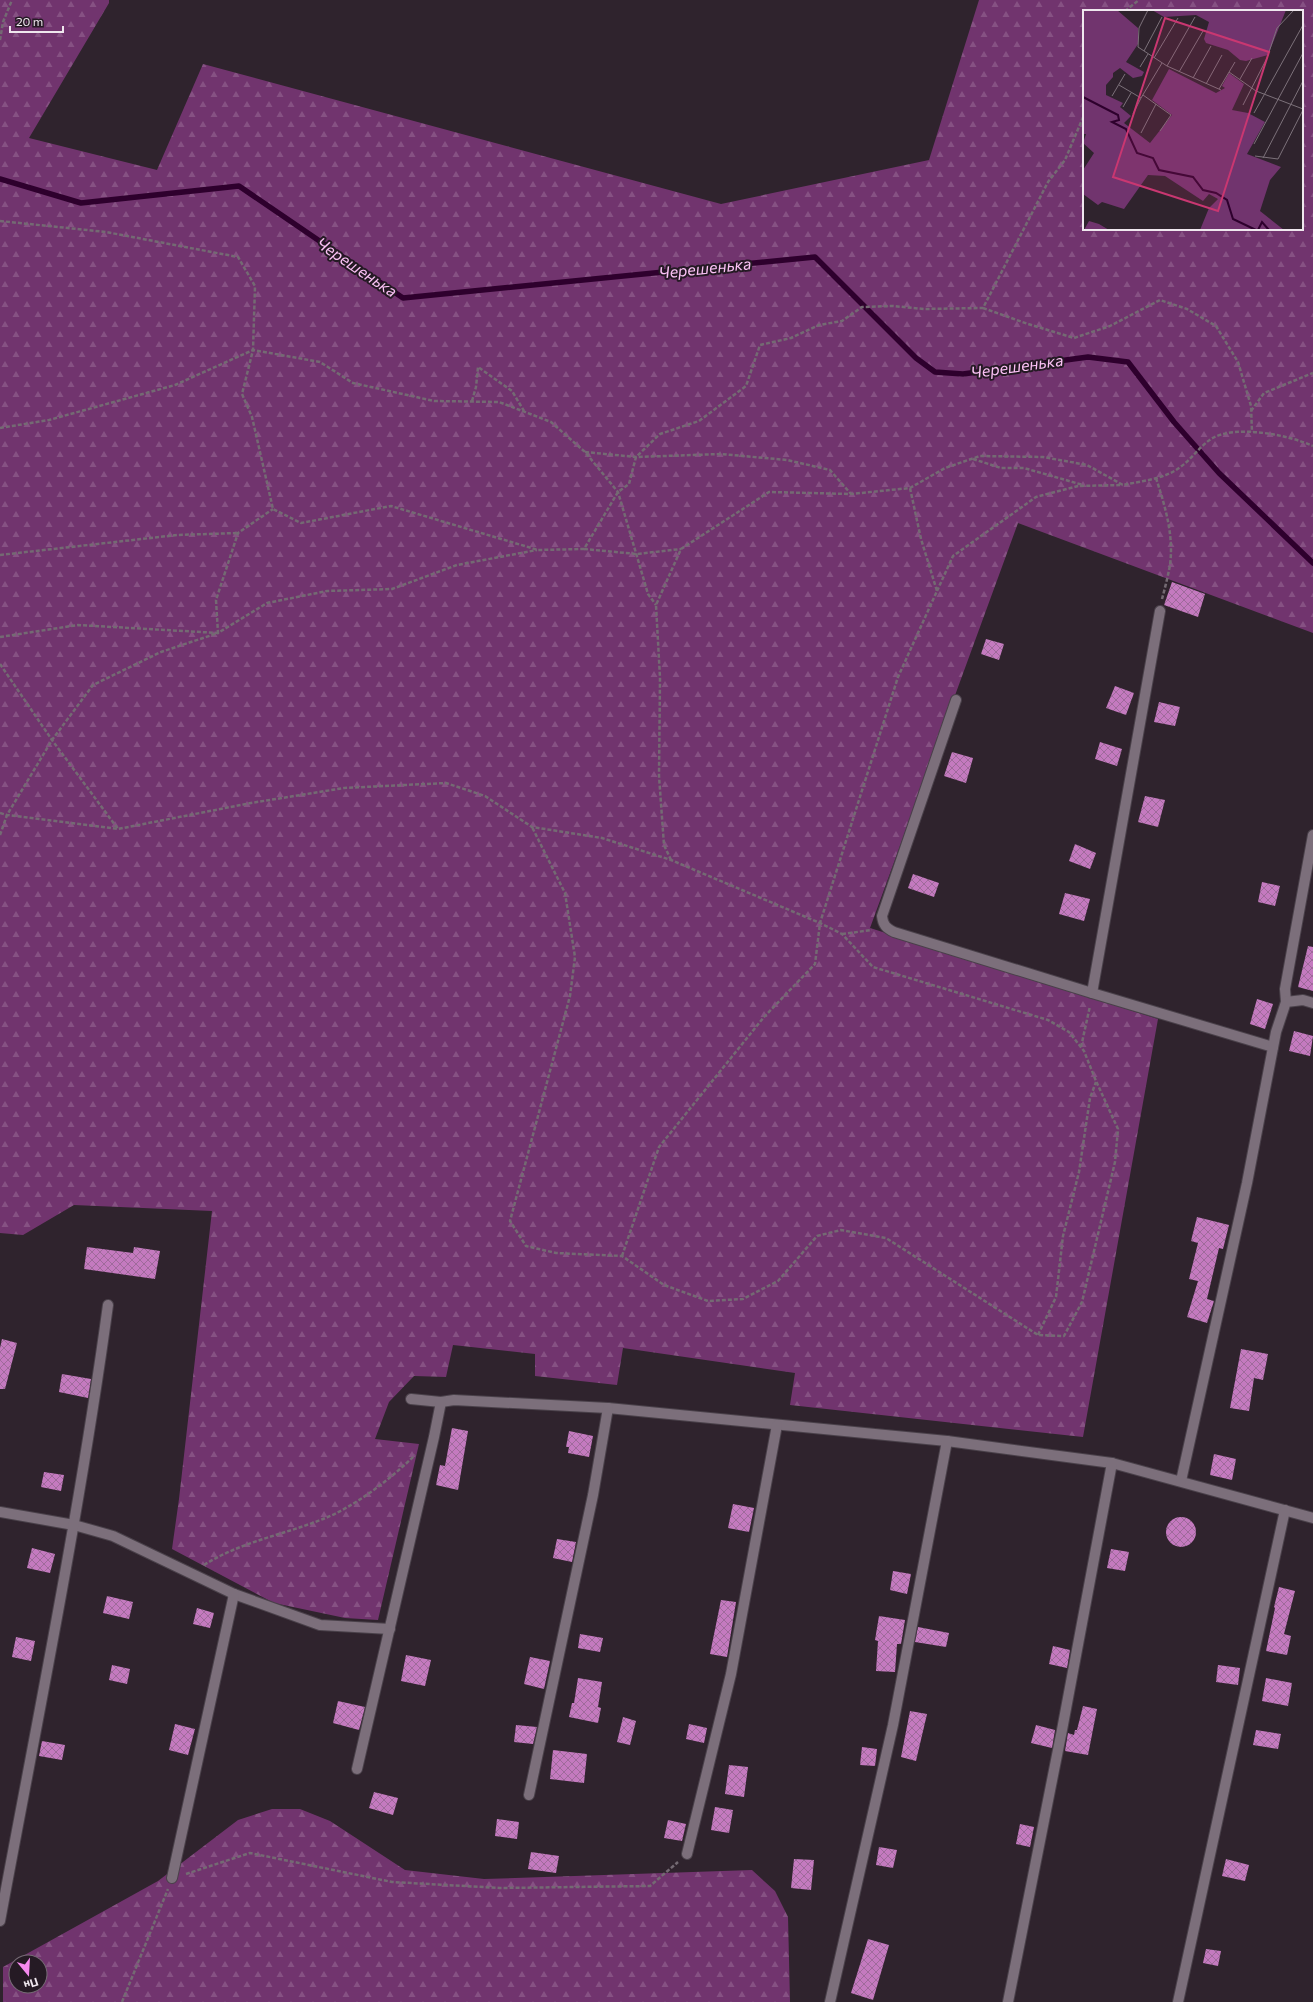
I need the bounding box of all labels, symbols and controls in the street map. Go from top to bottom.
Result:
scale bar [10,8,63,34]
inset map [1083,10,1303,230]
text: 20 m [16,14,43,28]
water label: Черешенька [313,233,401,300]
water label: Черешенька [658,253,752,282]
water label: Черешенька [970,350,1064,381]
north arrow [8,1954,48,1994]
text: Пн [22,1976,40,1992]

